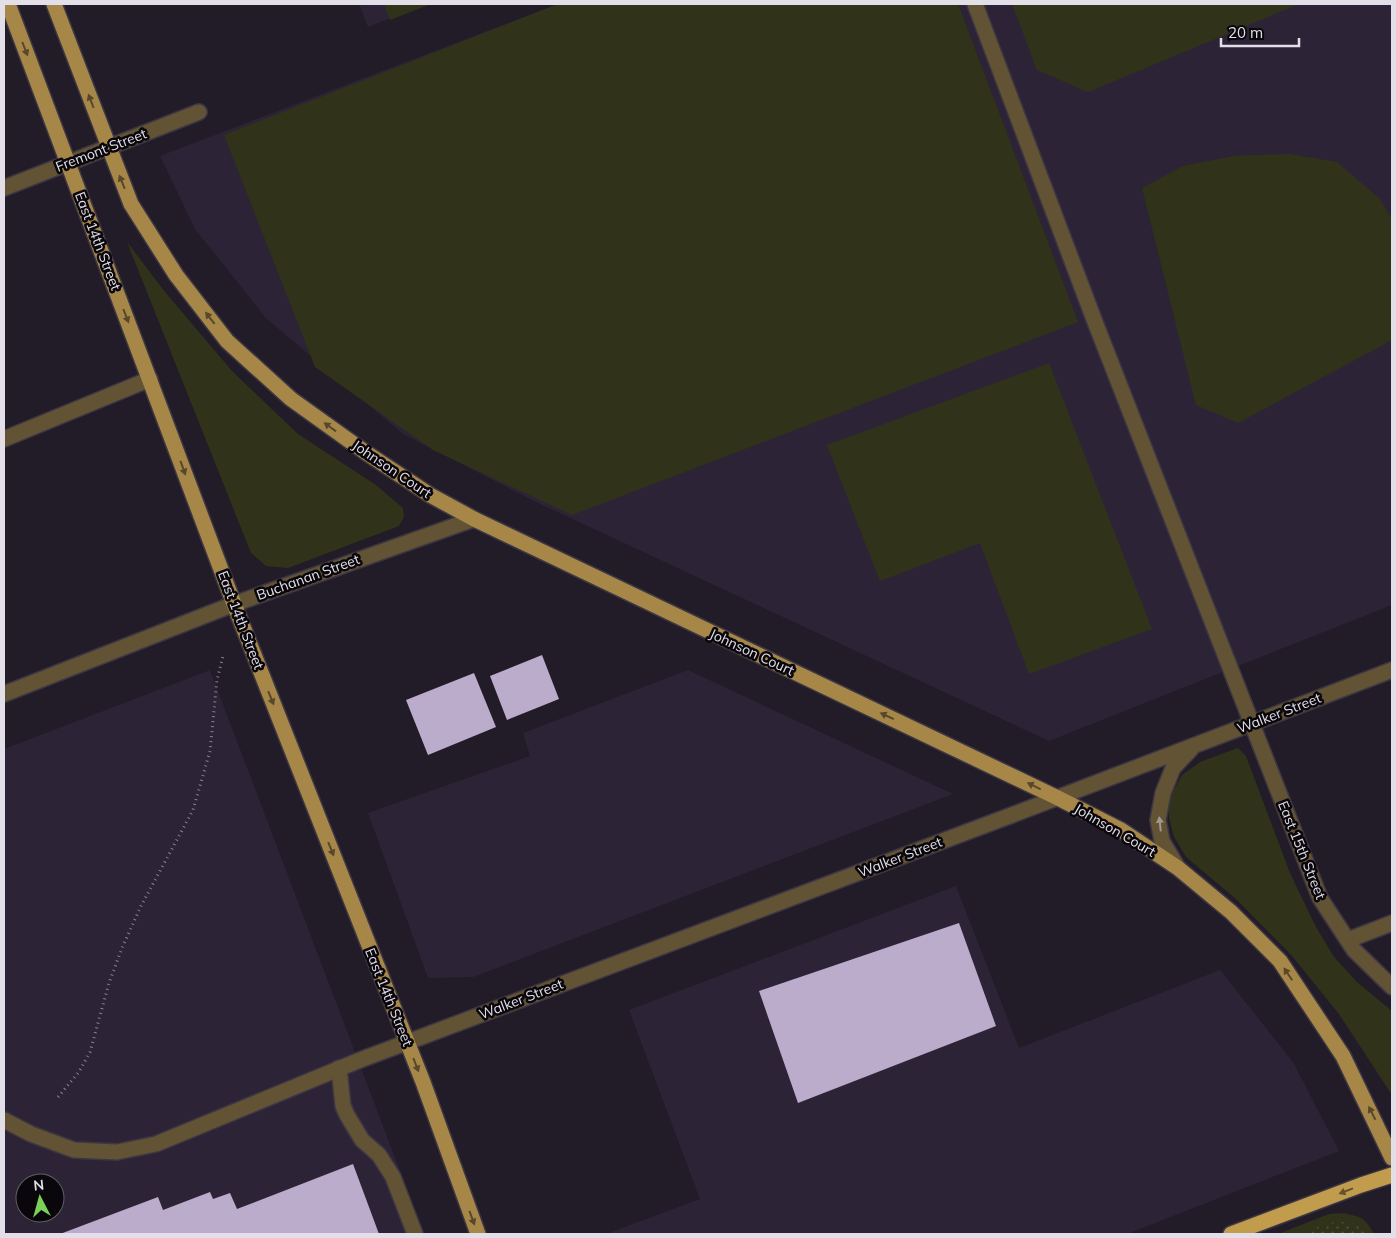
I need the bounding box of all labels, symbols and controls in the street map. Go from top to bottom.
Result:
scale bar [1221,15,1298,47]
text: 20 m [1228,23,1263,42]
one-way arrow [21,42,29,57]
one-way arrow [87,93,95,108]
street label: Fremont Street [53,124,149,176]
one-way arrow [118,174,126,189]
street label: East 14th Street [71,189,125,293]
one-way arrow [122,309,130,324]
one-way arrow [204,312,215,325]
one-way arrow [324,421,337,432]
street label: Johnson Court [349,436,435,502]
one-way arrow [179,461,187,476]
street label: Buchanan Street [254,550,362,604]
street label: East 14th Street [214,568,268,672]
street label: Johnson Court [707,625,797,679]
street label: Walker Street [1234,689,1324,737]
one-way arrow [267,691,275,706]
one-way arrow [880,712,894,720]
one-way arrow [1027,782,1041,790]
street label: East 15th Street [1274,798,1330,902]
street label: Johnson Court [1071,799,1159,861]
one-way arrow [1155,816,1163,832]
street label: Walker Street [855,833,945,881]
one-way arrow [327,842,335,857]
street label: East 14th Street [361,945,417,1049]
one-way arrow [1284,968,1293,981]
street label: Walker Street [476,975,566,1023]
one-way arrow [412,1058,420,1073]
one-way arrow [1368,1106,1376,1121]
north arrow [15,1173,65,1223]
text: N [32,1176,45,1195]
one-way arrow [1339,1187,1353,1195]
one-way arrow [468,1211,476,1226]

